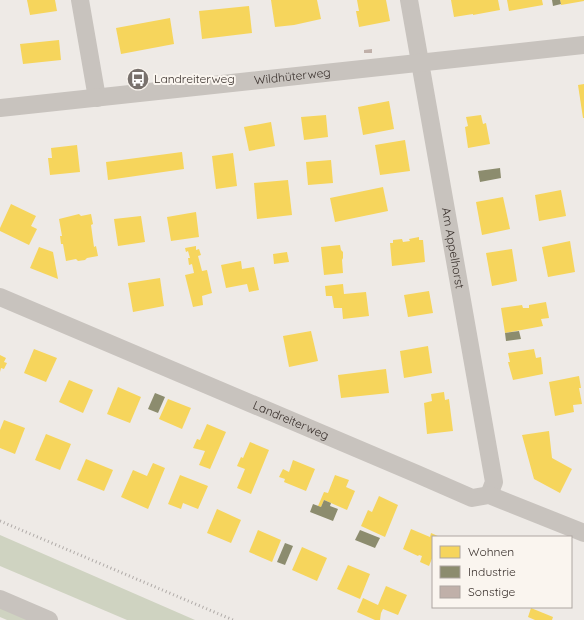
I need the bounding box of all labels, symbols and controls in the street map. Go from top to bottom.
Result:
street label: Wildhüterweg [253,64,331,88]
bus stop icon: Landreiterweg [125,66,151,92]
place label: Landreiterweg [154,71,235,86]
street label: Am Appelhorst [439,206,468,290]
street label: Landreiterweg [251,397,331,443]
legend [432,536,572,608]
text: Wohnen [468,544,514,559]
text: Industrie [468,564,516,579]
text: Sonstige [468,584,515,599]

